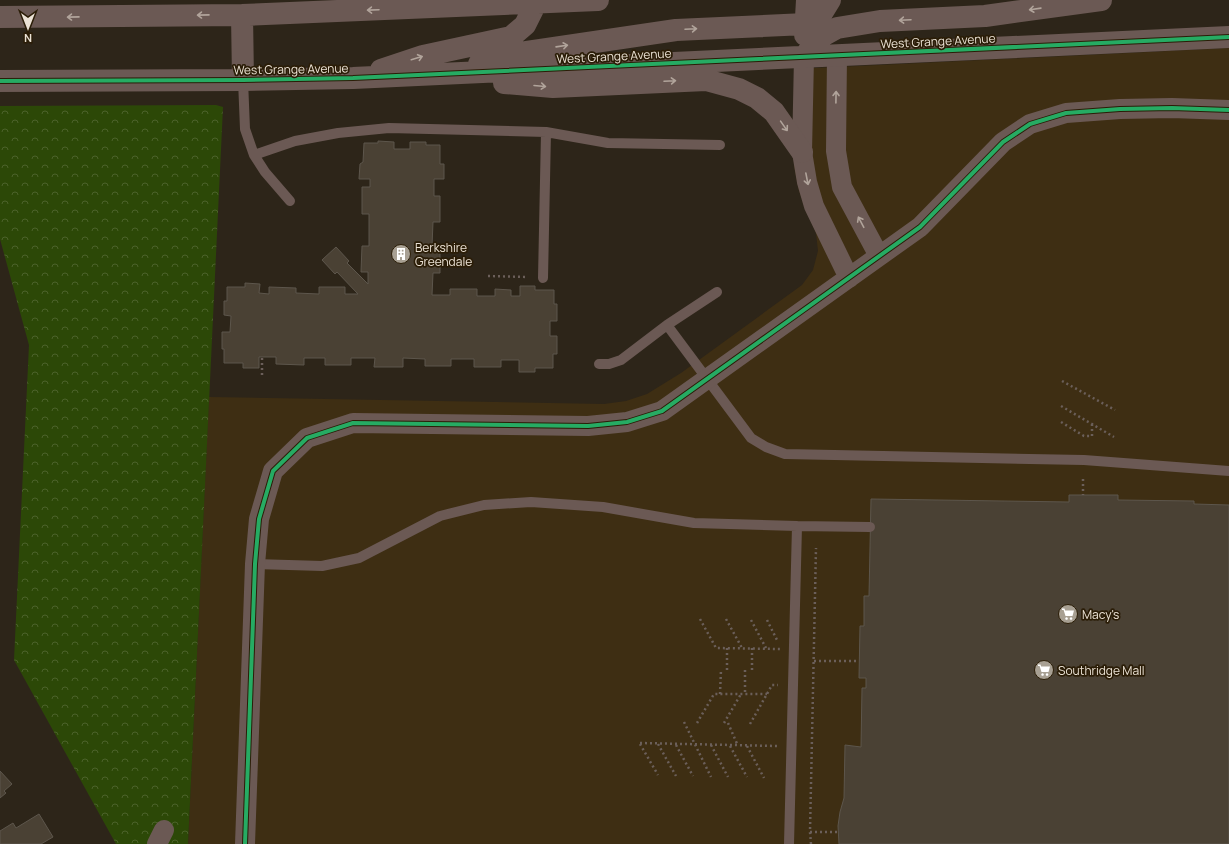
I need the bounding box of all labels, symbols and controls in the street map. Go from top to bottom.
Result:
one-way arrow [1029,5,1042,13]
one-way arrow [367,6,380,13]
north arrow [8,8,48,48]
one-way arrow [197,11,210,19]
one-way arrow [67,13,80,21]
one-way arrow [899,16,912,23]
one-way arrow [684,25,697,33]
street label: West Grange Avenue [880,30,996,52]
text: N [24,31,32,46]
one-way arrow [556,42,569,50]
street label: West Grange Avenue [556,45,672,67]
one-way arrow [410,54,423,61]
street label: West Grange Avenue [233,59,349,79]
one-way arrow [663,78,676,85]
one-way arrow [533,83,546,90]
one-way arrow [832,91,840,104]
one-way arrow [780,121,788,132]
one-way arrow [803,173,811,186]
one-way arrow [856,216,864,228]
place label: Berkshire Greendale [415,239,472,270]
building icon: Berkshire Greendale [390,243,412,265]
supermarket icon: Macy's [1057,603,1079,625]
place label: Macy's [1082,606,1119,623]
supermarket icon: Southridge Mall [1033,659,1055,681]
place label: Southridge Mall [1058,662,1145,679]

